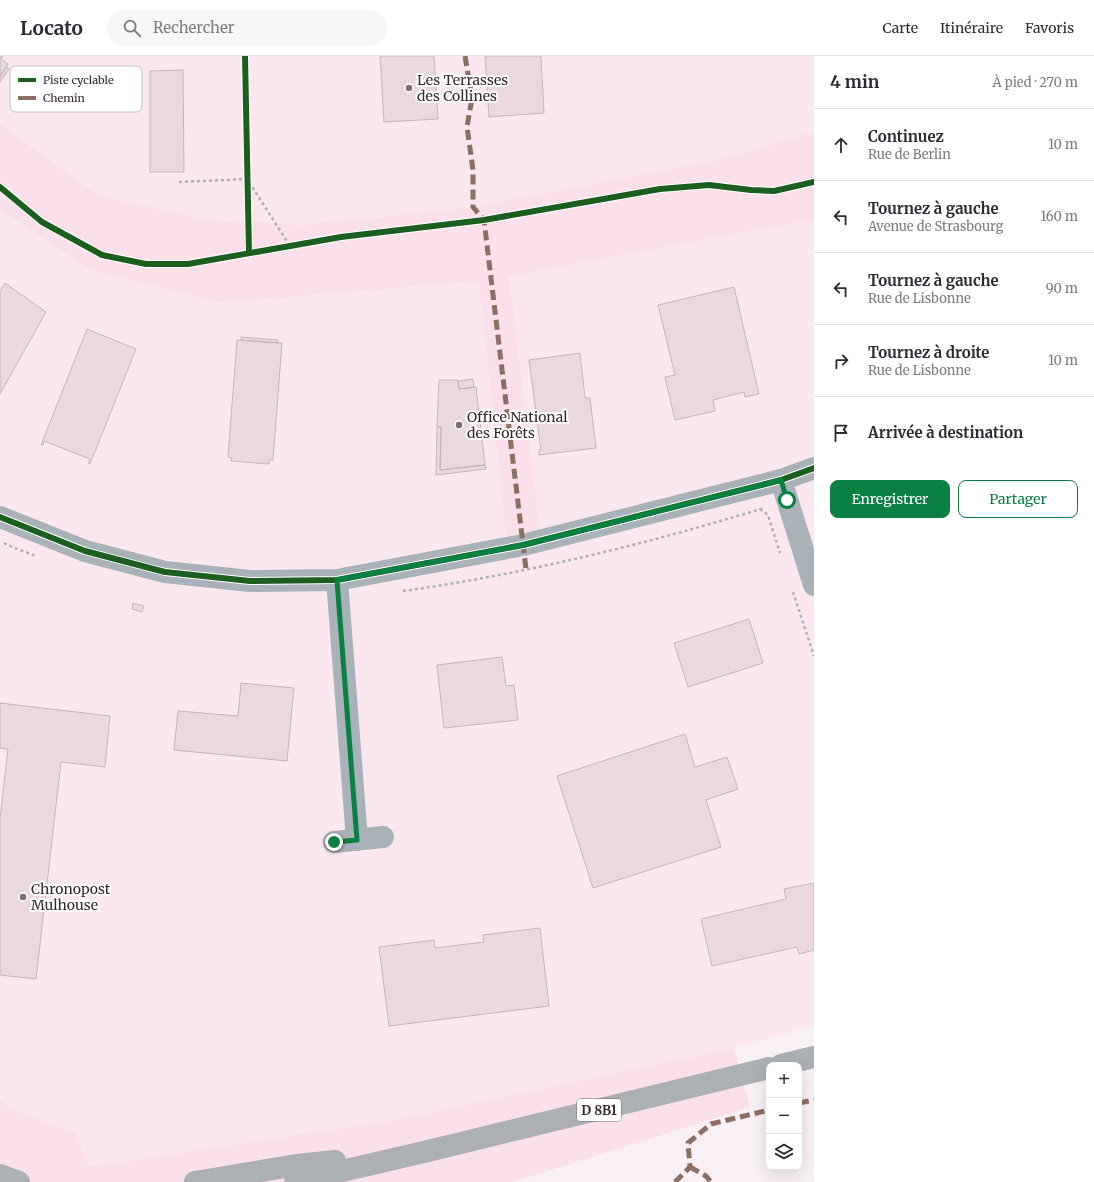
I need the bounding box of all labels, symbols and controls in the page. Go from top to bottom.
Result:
search box [107,10,387,46]
text: Locato [20,16,83,40]
icon: search [121,17,143,39]
text: Rechercher [153,18,235,37]
text: Carte [883,19,918,37]
text: Itinéraire [940,19,1003,37]
text: Favoris [1025,19,1074,37]
legend [10,66,142,112]
place label: Les Terrasses des Collines [417,71,508,105]
text: 4 min [830,71,879,93]
text: Piste cyclable [43,73,114,87]
text: À pied · 270 m [993,74,1078,91]
marker: Les Terrasses des Collines [404,83,414,93]
text: Chemin [43,91,86,105]
text: Continuez [868,127,944,146]
icon: ahead [830,134,852,156]
text: 10 m [1048,136,1078,153]
text: Rue de Berlin [868,146,951,163]
text: Tournez à gauche [868,199,999,218]
icon: left [830,206,852,228]
text: 160 m [1040,208,1078,225]
text: Avenue de Strasbourg [868,218,1003,235]
text: Tournez à gauche [868,271,999,290]
icon: left [830,278,852,300]
text: 90 m [1046,280,1078,297]
text: Rue de Lisbonne [868,290,971,307]
text: Tournez à droite [868,343,989,362]
icon: right [830,350,852,372]
text: 10 m [1048,352,1078,369]
text: Rue de Lisbonne [868,362,971,379]
place label: Office National des Forêts [467,408,568,442]
marker: Office National des Forêts [454,420,464,430]
icon: arrive [830,422,852,444]
text: Arrivée à destination [868,423,1023,442]
button: Enregistrer [830,480,950,518]
button: Partager [958,480,1078,518]
route start [778,491,796,509]
route end [325,833,343,851]
place label: Chronopost Mulhouse [31,880,111,914]
marker: Chronopost Mulhouse [18,892,28,902]
map controls [766,1062,802,1170]
button: + [766,1062,802,1098]
button: − [766,1098,802,1134]
road number: D 8B1 [577,1099,621,1121]
button: layers [766,1134,802,1170]

